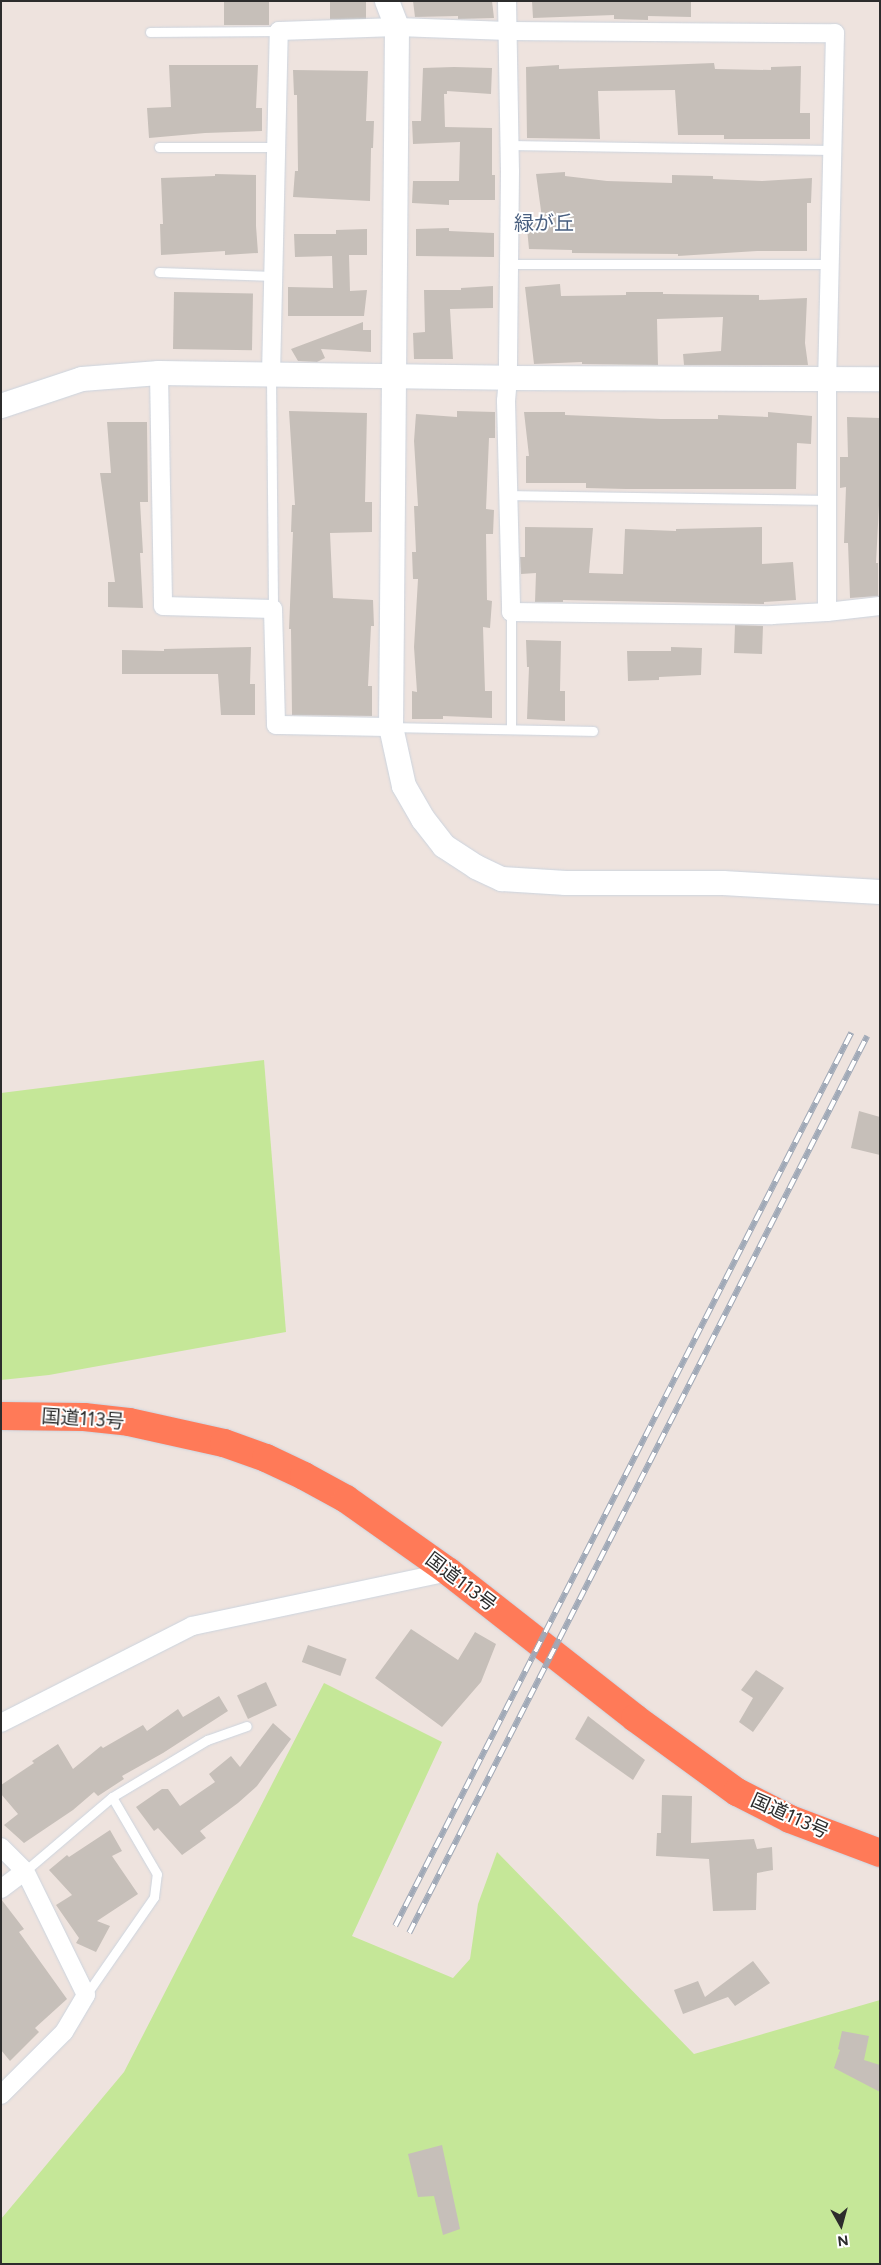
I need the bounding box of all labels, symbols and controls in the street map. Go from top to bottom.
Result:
district label: 緑が丘 [514,211,574,235]
street label: 国道113号 [41,1405,125,1433]
street label: 国道113号 [421,1548,501,1616]
street label: 国道113号 [747,1789,833,1843]
north arrow [816,2200,866,2250]
text: N [836,2231,849,2249]

